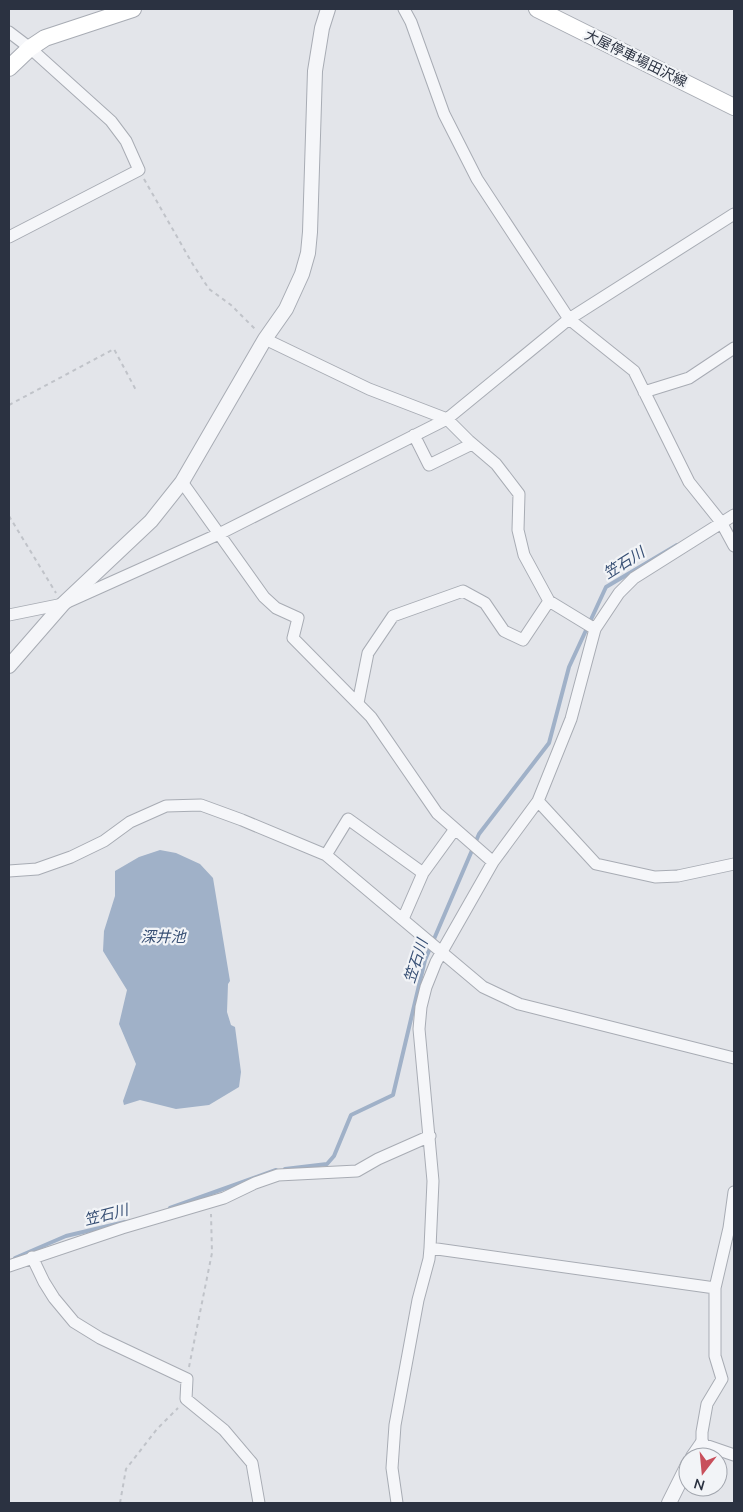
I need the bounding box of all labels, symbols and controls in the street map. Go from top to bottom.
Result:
street label: 大屋停車場田沢線 [582,25,690,91]
water label: 笠石川 [600,542,650,583]
water label: 深井池 [140,927,187,946]
water label: 笠石川 [400,935,432,985]
water label: 笠石川 [82,1199,132,1229]
north arrow [678,1447,728,1497]
text: N [692,1474,707,1495]

